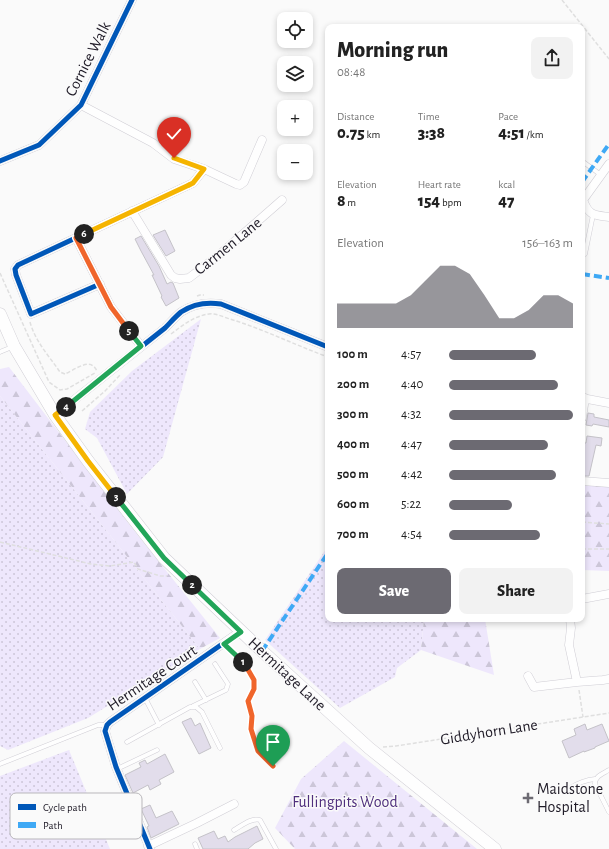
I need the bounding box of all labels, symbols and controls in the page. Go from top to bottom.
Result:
map controls [277,12,313,180]
button: locate [277,12,313,48]
street label: Cornice Walk [62,19,114,99]
button: share [531,37,573,79]
text: Morning run [337,39,448,61]
button: layers [277,56,313,92]
text: 08:48 [337,66,365,79]
button: + [277,100,313,136]
text: Distance [337,111,374,122]
text: Time [418,111,440,122]
text: Pace [498,111,518,122]
pin [157,117,191,158]
icon: check [163,123,185,145]
text: 0.75 [337,124,365,141]
text: 3:38 [418,124,445,141]
text: 4:51 [498,124,525,141]
text: km [365,129,380,140]
text: /km [525,129,543,140]
button: − [277,144,313,180]
text: Elevation [337,179,377,190]
text: Heart rate [418,179,461,190]
text: kcal [498,179,515,190]
text: 8 [337,192,346,209]
text: 154 [418,192,440,209]
text: 47 [498,192,515,209]
text: m [346,197,356,208]
text: bpm [440,197,462,208]
street label: Carmen Lane [191,214,265,278]
pin: 6 [74,224,94,244]
text: 6 [81,228,87,239]
text: Elevation [337,237,384,250]
text: 156–163 m [522,237,573,250]
pin: 5 [119,321,139,341]
text: 5 [127,325,131,336]
text: 100 m [337,348,368,361]
text: 4:57 [401,348,421,361]
text: 200 m [337,378,369,391]
text: 4:40 [401,378,423,391]
pin: 4 [56,397,76,417]
text: 4 [63,401,69,412]
text: 300 m [337,408,369,421]
text: 4:32 [401,408,422,421]
text: 400 m [337,438,370,451]
text: 4:47 [401,438,422,451]
text: 500 m [337,468,369,481]
text: 4:42 [401,468,422,481]
pin: 3 [106,487,126,507]
text: 3 [114,491,118,502]
text: 600 m [337,498,369,511]
text: 5:22 [401,498,421,511]
text: 700 m [337,528,369,541]
text: 4:54 [401,528,422,541]
button: Save [337,568,451,614]
button: Share [459,568,573,614]
pin: 2 [182,575,202,595]
text: 2 [189,579,195,590]
street label: Hermitage Lane [245,634,329,714]
street label: Hermitage Court [104,642,200,714]
pin: 1 [233,652,253,672]
text: 1 [241,656,245,667]
street label: Giddyhorn Lane [439,716,539,749]
pin [256,725,290,766]
icon: arrive [262,731,284,753]
place label: Maidstone Hospital [537,781,603,815]
marker: Maidstone Hospital [522,792,534,804]
legend [10,793,142,839]
park label: Fullingpits Wood [292,794,398,810]
text: Cycle path [43,802,87,813]
text: Path [43,820,63,831]

